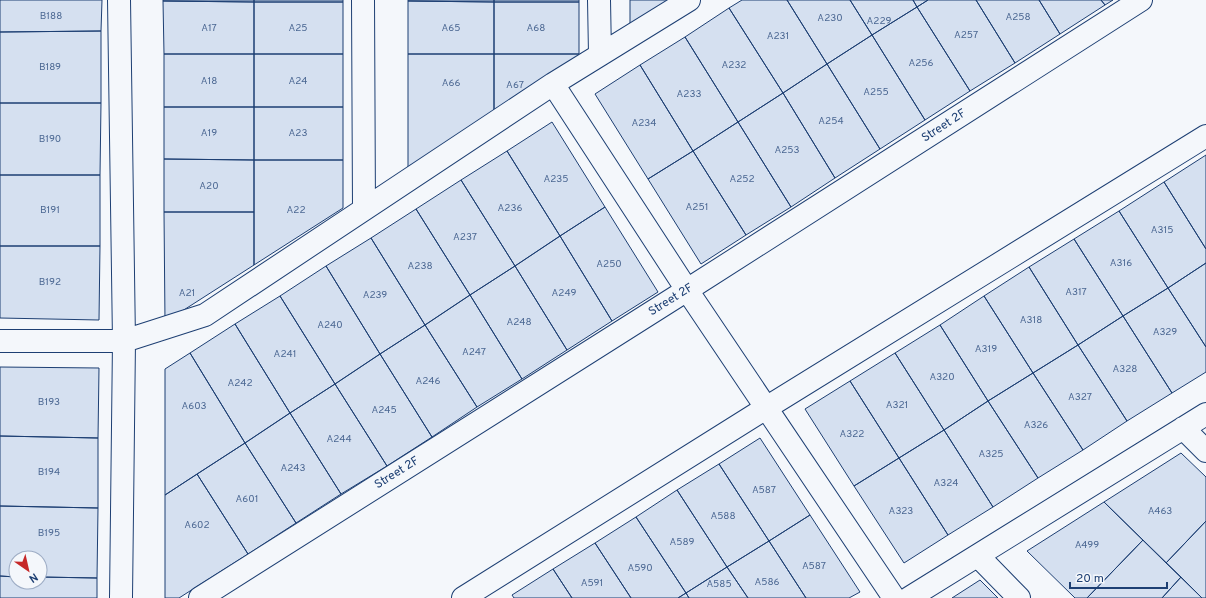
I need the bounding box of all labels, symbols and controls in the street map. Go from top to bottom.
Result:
house number: B188 [40,10,62,23]
house number: A258 [1005,11,1031,24]
house number: A230 [817,12,843,25]
house number: A229 [866,15,892,28]
house number: A17 [201,22,217,35]
house number: A25 [288,22,308,35]
house number: A65 [442,22,460,35]
house number: A68 [527,22,545,35]
house number: A257 [954,29,978,42]
house number: A231 [767,30,789,43]
house number: A256 [908,57,934,70]
house number: A232 [722,59,746,72]
house number: B189 [39,61,61,74]
house number: A18 [201,75,217,88]
house number: A24 [288,75,308,88]
house number: A66 [442,77,460,90]
house number: A67 [506,79,524,92]
house number: A255 [863,86,889,99]
house number: A233 [677,88,701,101]
street label: Street 2F [919,106,970,146]
house number: A254 [818,115,844,128]
house number: A234 [631,117,657,130]
house number: A19 [201,127,217,140]
house number: A23 [289,127,307,140]
house number: B190 [39,133,61,146]
house number: A253 [774,144,800,157]
house number: A235 [543,173,569,186]
house number: A252 [729,173,755,186]
house number: A20 [199,180,219,193]
house number: A251 [686,201,708,214]
house number: A236 [498,202,522,215]
house number: B191 [40,204,60,217]
house number: A22 [286,204,306,217]
house number: A315 [1151,224,1173,237]
house number: A237 [453,231,477,244]
house number: A316 [1110,257,1132,270]
house number: A250 [596,258,622,271]
house number: A238 [407,260,433,273]
house number: B192 [39,276,61,289]
street label: Street 2F [646,280,697,320]
house number: A317 [1065,286,1087,299]
house number: A21 [179,287,195,300]
house number: A249 [552,287,576,300]
house number: A239 [363,289,387,302]
house number: A318 [1020,314,1042,327]
house number: A248 [506,316,532,329]
house number: A240 [317,319,343,332]
house number: A329 [1153,326,1177,339]
house number: A319 [975,343,997,356]
house number: A247 [462,346,486,359]
house number: A241 [274,348,296,361]
house number: A328 [1113,363,1137,376]
house number: A320 [929,371,955,384]
house number: A246 [416,375,441,388]
house number: A242 [227,377,253,390]
house number: A327 [1068,391,1092,404]
house number: B193 [38,396,60,409]
house number: A321 [886,399,908,412]
house number: A603 [181,400,207,413]
house number: A245 [371,404,397,417]
house number: A326 [1024,419,1048,432]
house number: A322 [840,428,864,441]
house number: A244 [326,433,352,446]
house number: A325 [979,448,1003,461]
street label: Street 2F [372,453,423,493]
house number: A243 [280,462,306,475]
house number: B194 [38,466,60,479]
house number: A324 [934,477,958,490]
house number: A587 [752,484,776,497]
house number: A601 [236,493,258,506]
house number: A323 [889,505,913,518]
house number: A463 [1148,505,1172,518]
house number: A588 [710,510,736,523]
house number: A602 [184,519,210,532]
house number: B195 [38,527,60,540]
house number: A589 [670,536,694,549]
house number: A499 [1075,539,1099,552]
north arrow [8,550,48,590]
house number: A587 [802,560,826,573]
house number: A590 [627,562,653,575]
scale bar [1070,564,1167,590]
text: N [26,569,40,585]
text: 20 m [1076,571,1104,587]
house number: A586 [755,576,780,589]
house number: A591 [581,577,603,590]
house number: A585 [706,578,732,591]

